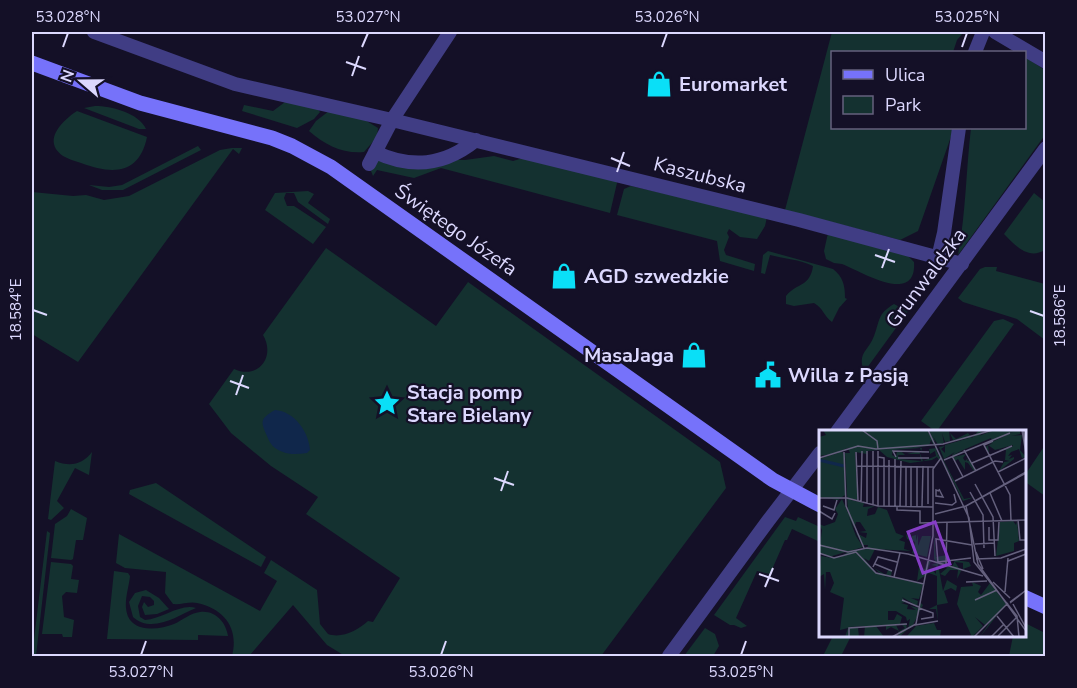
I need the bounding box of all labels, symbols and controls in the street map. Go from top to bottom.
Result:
text: 53.028°N [35,7,101,27]
text: 53.027°N [335,7,401,27]
text: 53.026°N [634,7,700,27]
text: 53.025°N [934,7,1000,27]
north arrow [51,51,111,111]
legend [831,51,1026,129]
text: Ulica [885,63,925,87]
text: N [55,67,80,86]
shop icon: Euromarket [644,69,674,99]
place label: Euromarket [679,71,787,98]
text: Park [885,93,922,117]
street label: Kaszubska [651,150,749,200]
street label: Świętego Józefa [389,178,523,282]
street label: Grunwaldzka [880,223,972,333]
shop icon: AGD szwedzkie [549,261,579,291]
place label: AGD szwedzkie [584,263,729,290]
text: 18.584°E [6,279,26,341]
text: 18.586°E [1050,285,1070,347]
shop icon: MasaJaga [679,340,709,370]
place label: MasaJaga [584,342,674,369]
public building icon: Willa z Pasją [753,360,783,390]
place label: Willa z Pasją [788,362,909,389]
place label: Stacja pomp Stare Bielany [407,379,532,429]
place icon: Stacja pomp Stare Bielany [372,388,402,418]
inset map [819,430,1026,637]
text: 53.027°N [108,662,174,682]
text: 53.026°N [408,662,474,682]
text: 53.025°N [708,662,774,682]

